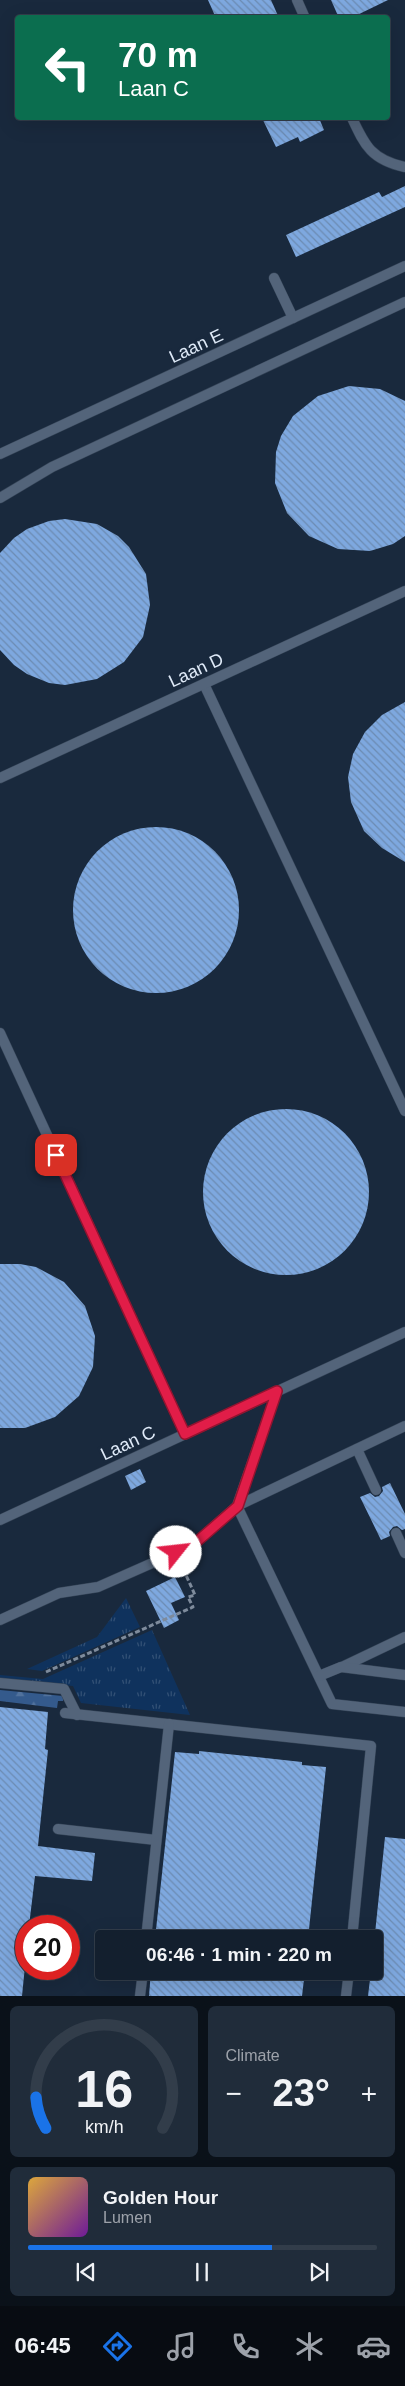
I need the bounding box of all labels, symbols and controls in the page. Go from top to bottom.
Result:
icon: left [35,35,100,100]
text: 70 m [118,35,198,74]
text: Laan C [118,76,189,101]
street label: Laan E [166,325,226,367]
street label: Laan D [165,649,227,691]
pin [35,1134,77,1176]
icon: arrive [42,1141,70,1169]
street label: Laan C [97,1422,159,1464]
position arrow [149,1525,201,1577]
speed limit sign: 20 [15,1915,80,1980]
text: 06:46 · 1 min · 220 m [146,1944,332,1965]
text: Climate [226,2047,280,2064]
text: 16 [75,2060,133,2118]
text: 23° [273,2072,330,2114]
text: − [226,2078,242,2109]
text: + [361,2078,377,2109]
text: km/h [84,2117,123,2137]
text: Golden Hour [103,2187,218,2208]
text: Lumen [103,2209,152,2226]
icon: previous [72,2258,100,2286]
icon: pause [188,2258,216,2286]
icon: next [305,2258,333,2286]
icon: directions [100,2329,135,2364]
icon: music [164,2329,199,2364]
icon: phone [228,2329,263,2364]
icon: climate [292,2329,327,2364]
icon: car [356,2329,391,2364]
text: 06:45 [14,2333,71,2358]

